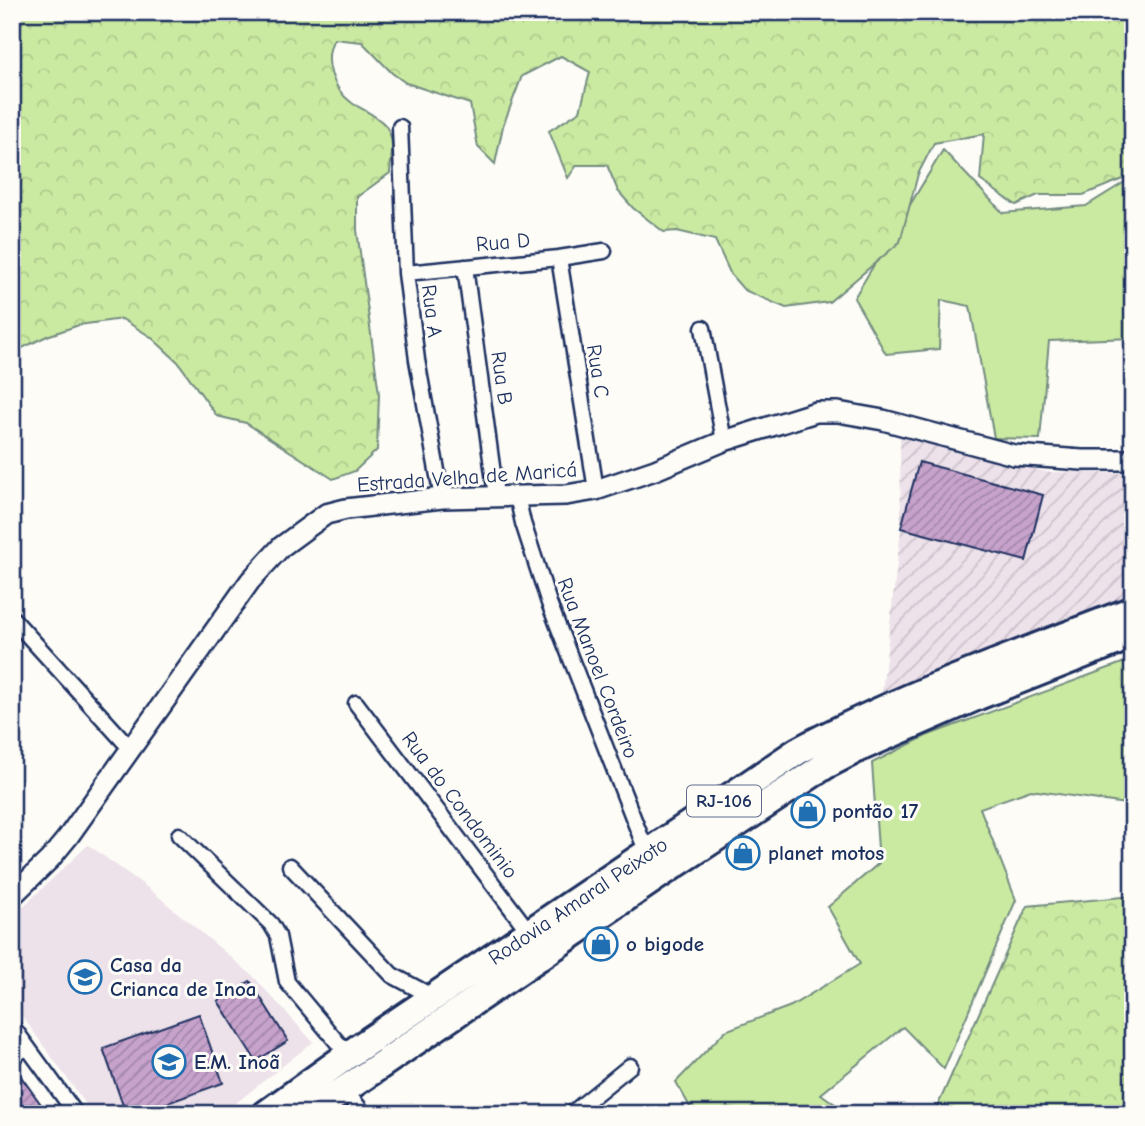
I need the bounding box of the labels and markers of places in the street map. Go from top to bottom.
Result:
shop icon: pontão 17 [789,792,827,830]
place label: pontão 17 [832,799,919,823]
shop icon: planet motos [724,834,762,872]
place label: planet motos [768,841,884,865]
shop icon: o bigode [582,925,620,963]
place label: o bigode [626,932,704,956]
place label: Casa da Crianca de Inoa [110,953,256,1001]
school or university icon: Casa da Crianca de Inoa [66,958,104,996]
school or university icon: E.M. Inoã [150,1043,188,1081]
place label: E.M. Inoã [194,1050,280,1074]

